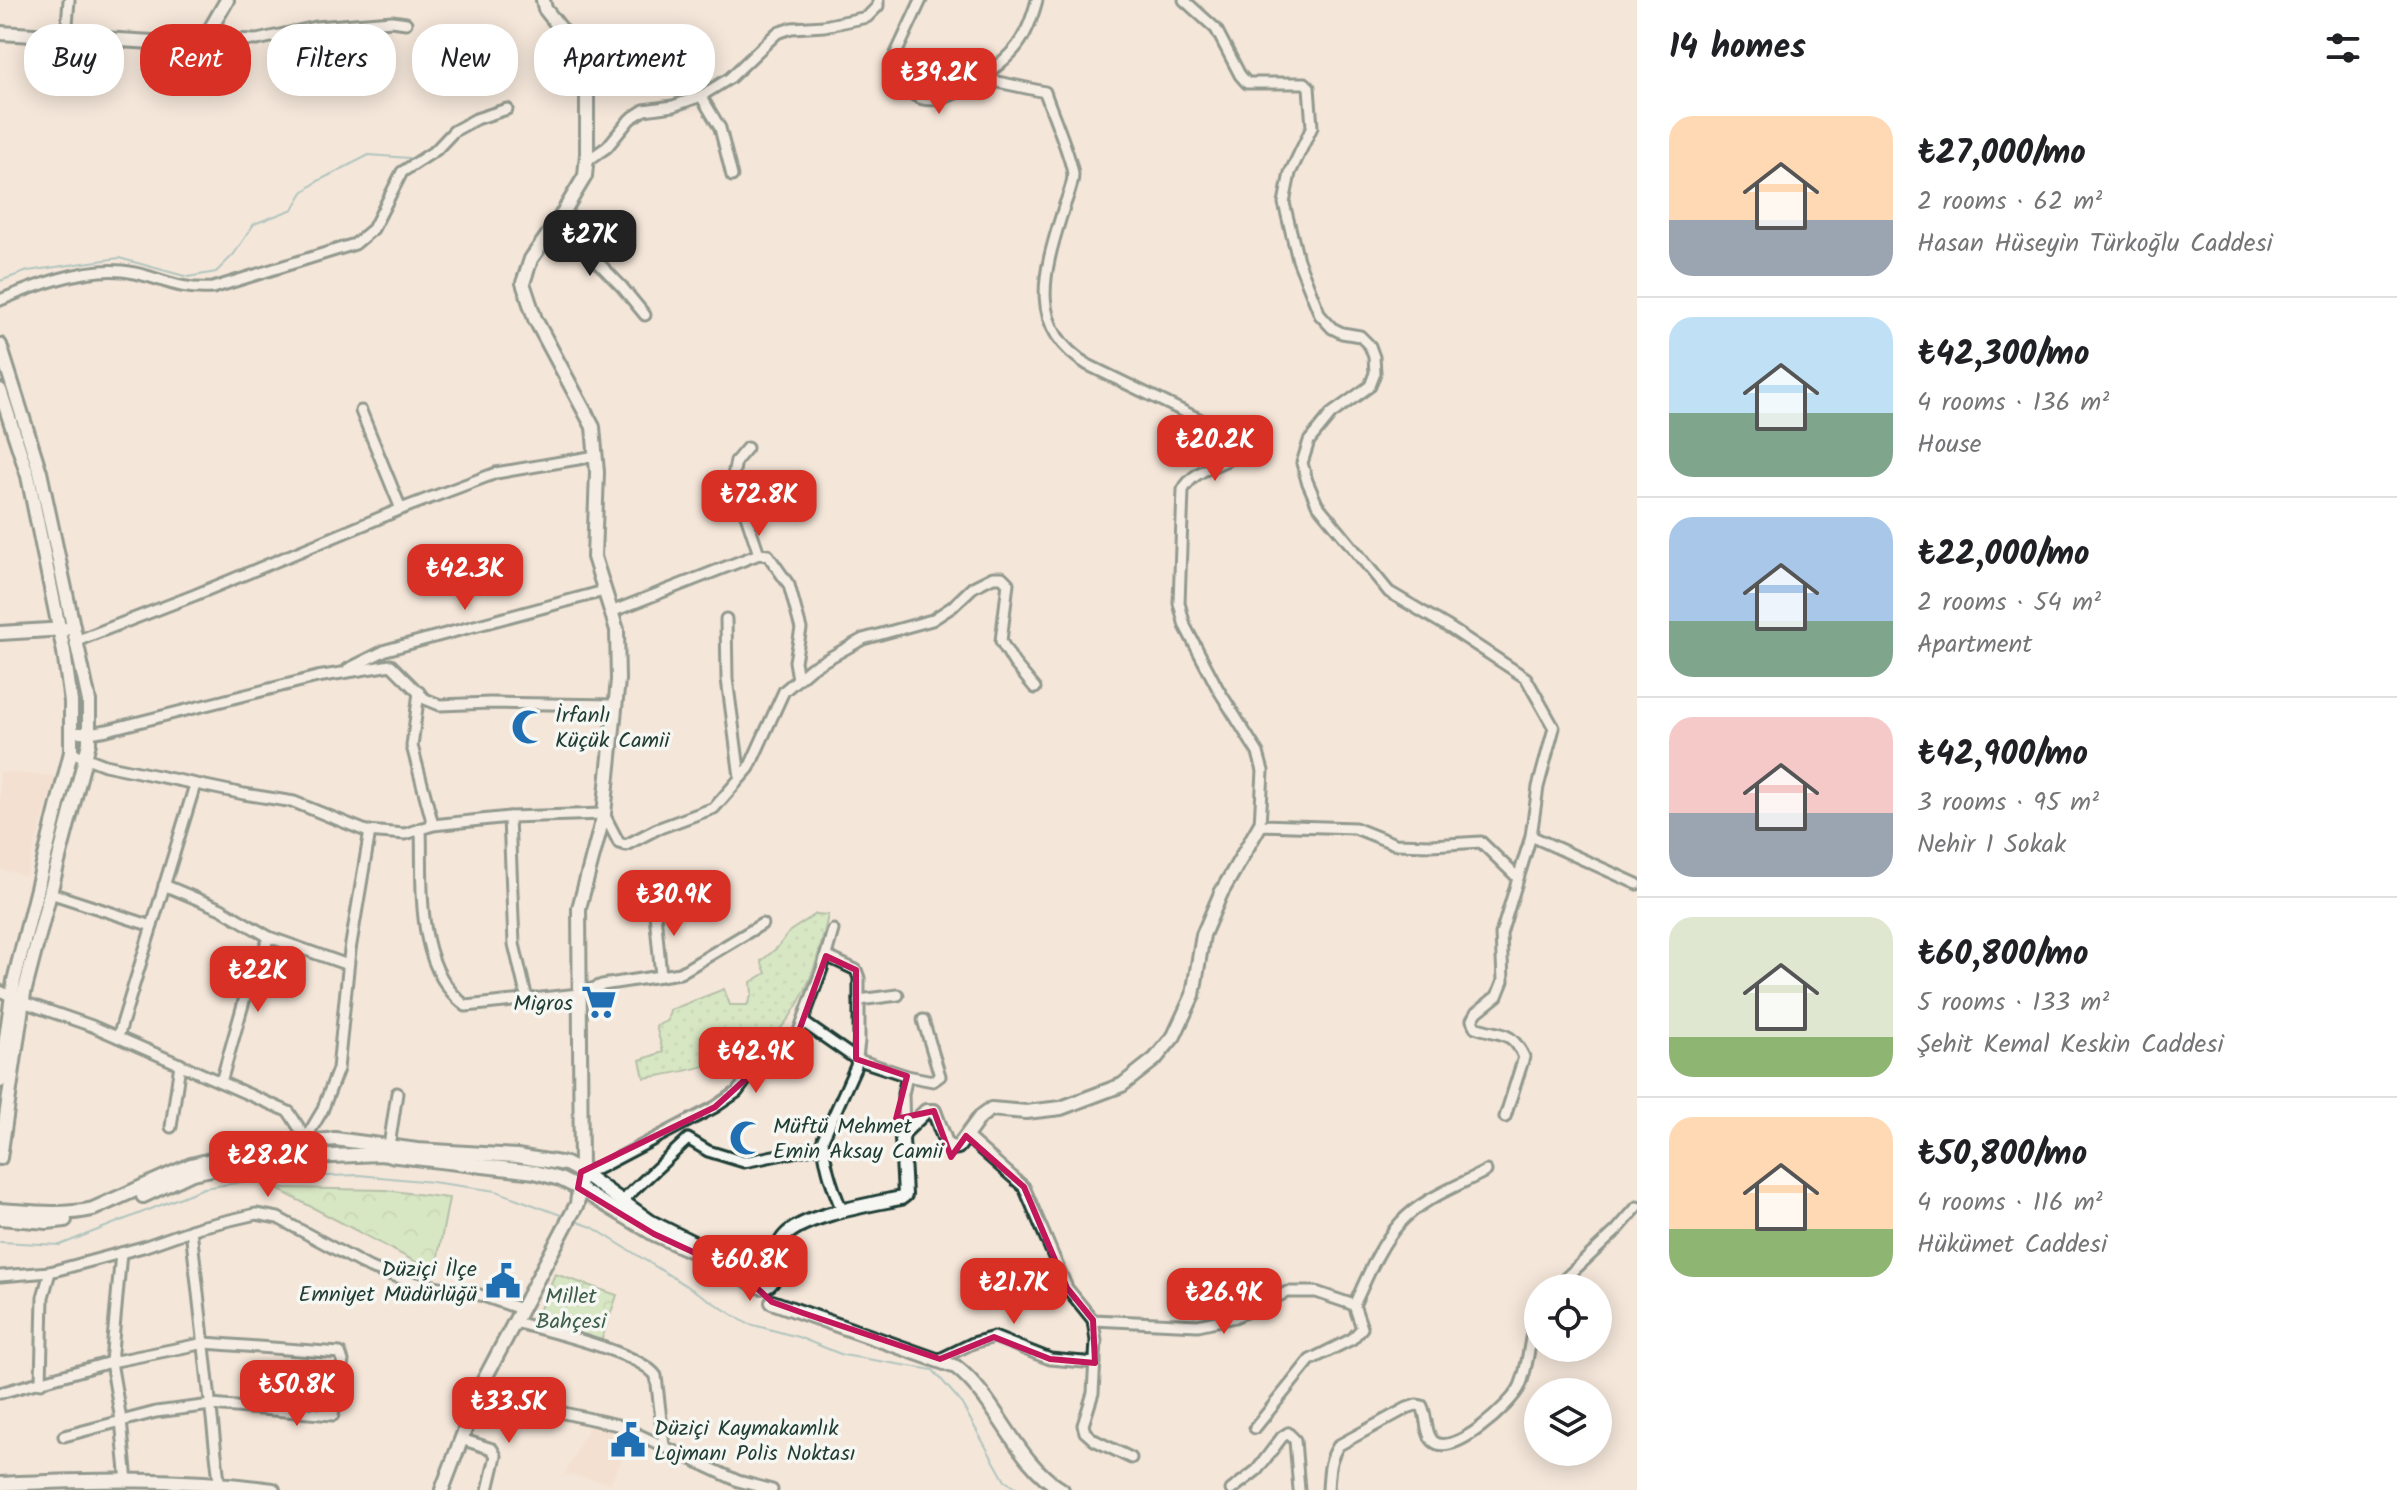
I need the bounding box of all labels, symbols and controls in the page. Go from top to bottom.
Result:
text: 14 homes [1669,21,1806,75]
chip: Buy [24,24,124,96]
chip: Rent [140,24,251,96]
chip: Filters [267,24,396,96]
chip: New [412,24,518,96]
chip: Apartment [534,24,715,96]
icon: filters [2321,26,2365,70]
pin: ₺39.2K [874,48,1004,116]
text: ₺39.2K [900,53,978,95]
text: ₺27,000/mo [1917,127,2086,181]
icon: home [1733,148,1829,244]
text: 2 rooms · 62 m² [1917,181,2102,223]
pin: ₺27K [543,210,637,278]
text: ₺27K [561,215,619,257]
text: Hasan Hüseyin Türkoğlu Caddesi [1917,223,2273,265]
text: ₺42,300/mo [1917,328,2089,382]
icon: home [1733,349,1829,445]
text: 4 rooms · 136 m² [1917,382,2109,424]
pin: ₺20.2K [1150,415,1280,483]
text: ₺20.2K [1175,420,1255,462]
text: House [1917,424,1981,466]
pin: ₺72.8K [694,470,824,538]
text: ₺72.8K [720,475,798,517]
text: ₺22,000/mo [1917,528,2090,582]
pin: ₺42.3K [400,544,530,612]
text: ₺42.3K [425,549,505,591]
icon: home [1733,549,1829,645]
text: 2 rooms · 54 m² [1917,582,2101,624]
text: Apartment [1917,624,2032,666]
place label: İrfanlı Küçük Camii [555,699,670,759]
mosque icon: İrfanlı Küçük Camii [510,708,548,746]
text: ₺42,900/mo [1917,728,2088,782]
icon: home [1733,749,1829,845]
text: 3 rooms · 95 m² [1917,782,2099,824]
text: Nehir 1 Sokak [1917,824,2066,866]
pin: ₺30.9K [609,870,739,938]
text: ₺30.9K [636,875,712,917]
text: ₺60,800/mo [1917,928,2088,982]
pin: ₺22K [211,946,305,1014]
icon: home [1733,949,1829,1045]
text: ₺22K [228,951,288,993]
text: 5 rooms · 133 m² [1917,982,2109,1024]
supermarket icon: Migros [580,983,618,1021]
place label: Migros [513,987,574,1022]
text: Şehit Kemal Keskin Caddesi [1917,1024,2224,1066]
pin: ₺42.9K [691,1027,821,1095]
text: ₺42.9K [717,1032,795,1074]
place label: Müftü Mehmet Emin Aksay Camii [773,1110,944,1170]
mosque icon: Müftü Mehmet Emin Aksay Camii [728,1119,766,1157]
text: ₺50,800/mo [1917,1128,2087,1182]
pin: ₺28.2K [203,1131,333,1199]
text: ₺28.2K [227,1136,309,1178]
icon: home [1733,1149,1829,1245]
text: 4 rooms · 116 m² [1917,1182,2103,1224]
text: Hükümet Caddesi [1917,1224,2107,1266]
pin: ₺60.8K [685,1235,815,1303]
text: ₺60.8K [711,1240,789,1282]
place label: Düziçi İlçe Emniyet Müdürlüğü [299,1253,477,1313]
pin: ₺21.7K [949,1258,1079,1326]
public building icon: Düziçi İlçe Emniyet Müdürlüğü [484,1262,522,1300]
text: ₺21.7K [978,1263,1050,1305]
pin: ₺26.9K [1159,1268,1289,1336]
text: ₺26.9K [1185,1273,1263,1315]
map controls [1524,1274,1612,1466]
button: locate [1524,1274,1612,1362]
park label: Millet Bahçesi [536,1280,607,1340]
pin: ₺50.8K [232,1360,362,1428]
text: ₺50.8K [258,1365,336,1407]
pin: ₺33.5K [444,1377,574,1445]
button: layers [1524,1378,1612,1466]
text: ₺33.5K [470,1382,548,1424]
place label: Düziçi Kaymakamlık Lojmanı Polis Noktası [654,1412,856,1472]
public building icon: Düziçi Kaymakamlık Lojmanı Polis Noktası [609,1421,647,1459]

